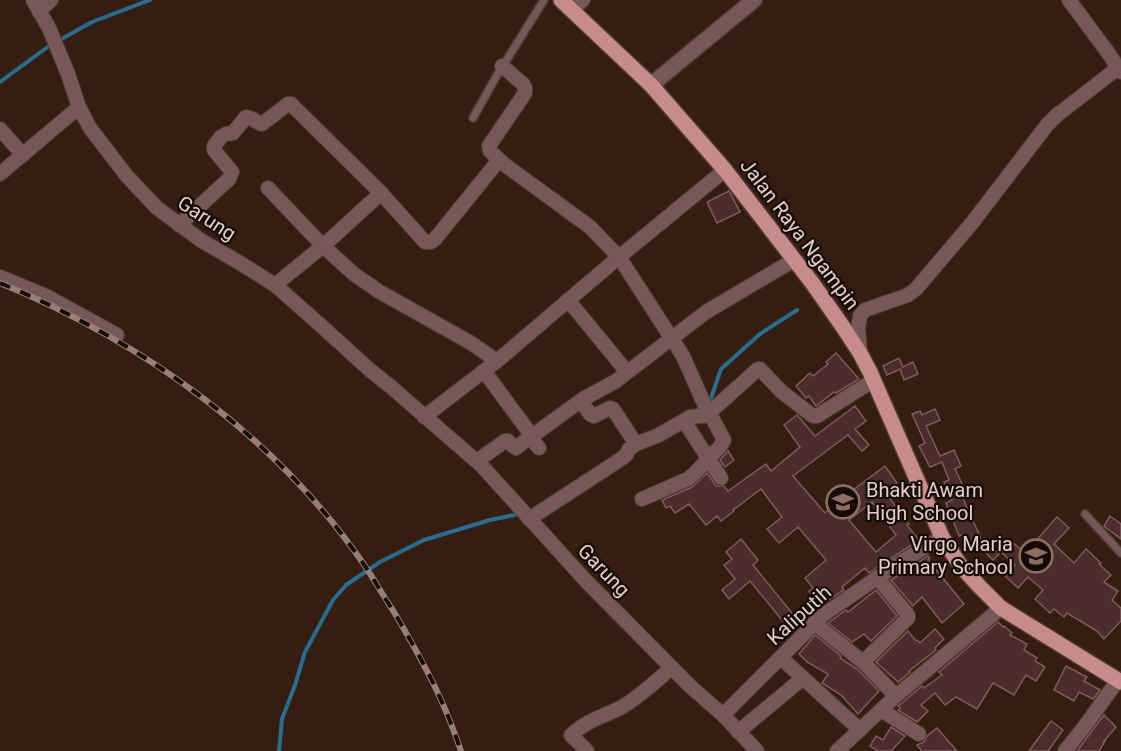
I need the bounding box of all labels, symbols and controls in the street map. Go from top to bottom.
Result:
street label: Jalan Raya Ngampin [735,154,865,314]
street label: Garung [173,190,241,246]
place label: Bhakti Awam High School [866,478,983,525]
school or university icon: Bhakti Awam High School [825,484,861,520]
place label: Virgo Maria Primary School [878,532,1013,579]
street label: Garung [573,538,635,602]
school or university icon: Virgo Maria Primary School [1018,538,1054,574]
street label: Kaliputih [762,580,836,650]

